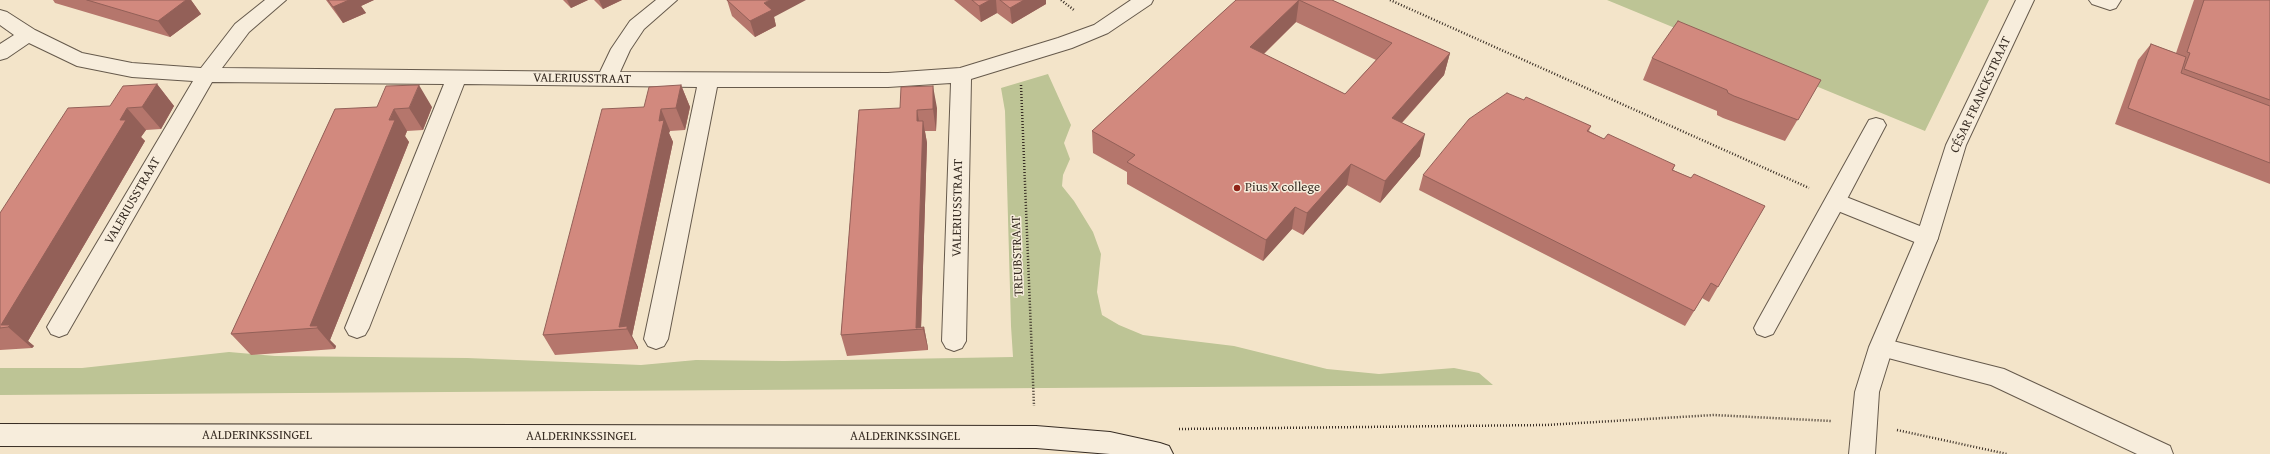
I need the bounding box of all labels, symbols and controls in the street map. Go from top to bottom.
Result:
street label: CÉSAR FRANCKSTRAAT [1947,34,2015,156]
street label: VALERIUSSTRAAT [533,70,631,88]
street label: VALERIUSSTRAAT [102,155,164,247]
street label: VALERIUSSTRAAT [949,159,967,257]
place label: Pius X college [1245,180,1320,196]
marker: Pius X college [1232,183,1242,193]
street label: TREUBSTRAAT [1009,215,1027,297]
street label: AALDERINKSSINGEL [202,428,312,444]
street label: AALDERINKSSINGEL [526,429,636,445]
street label: AALDERINKSSINGEL [850,429,960,445]

